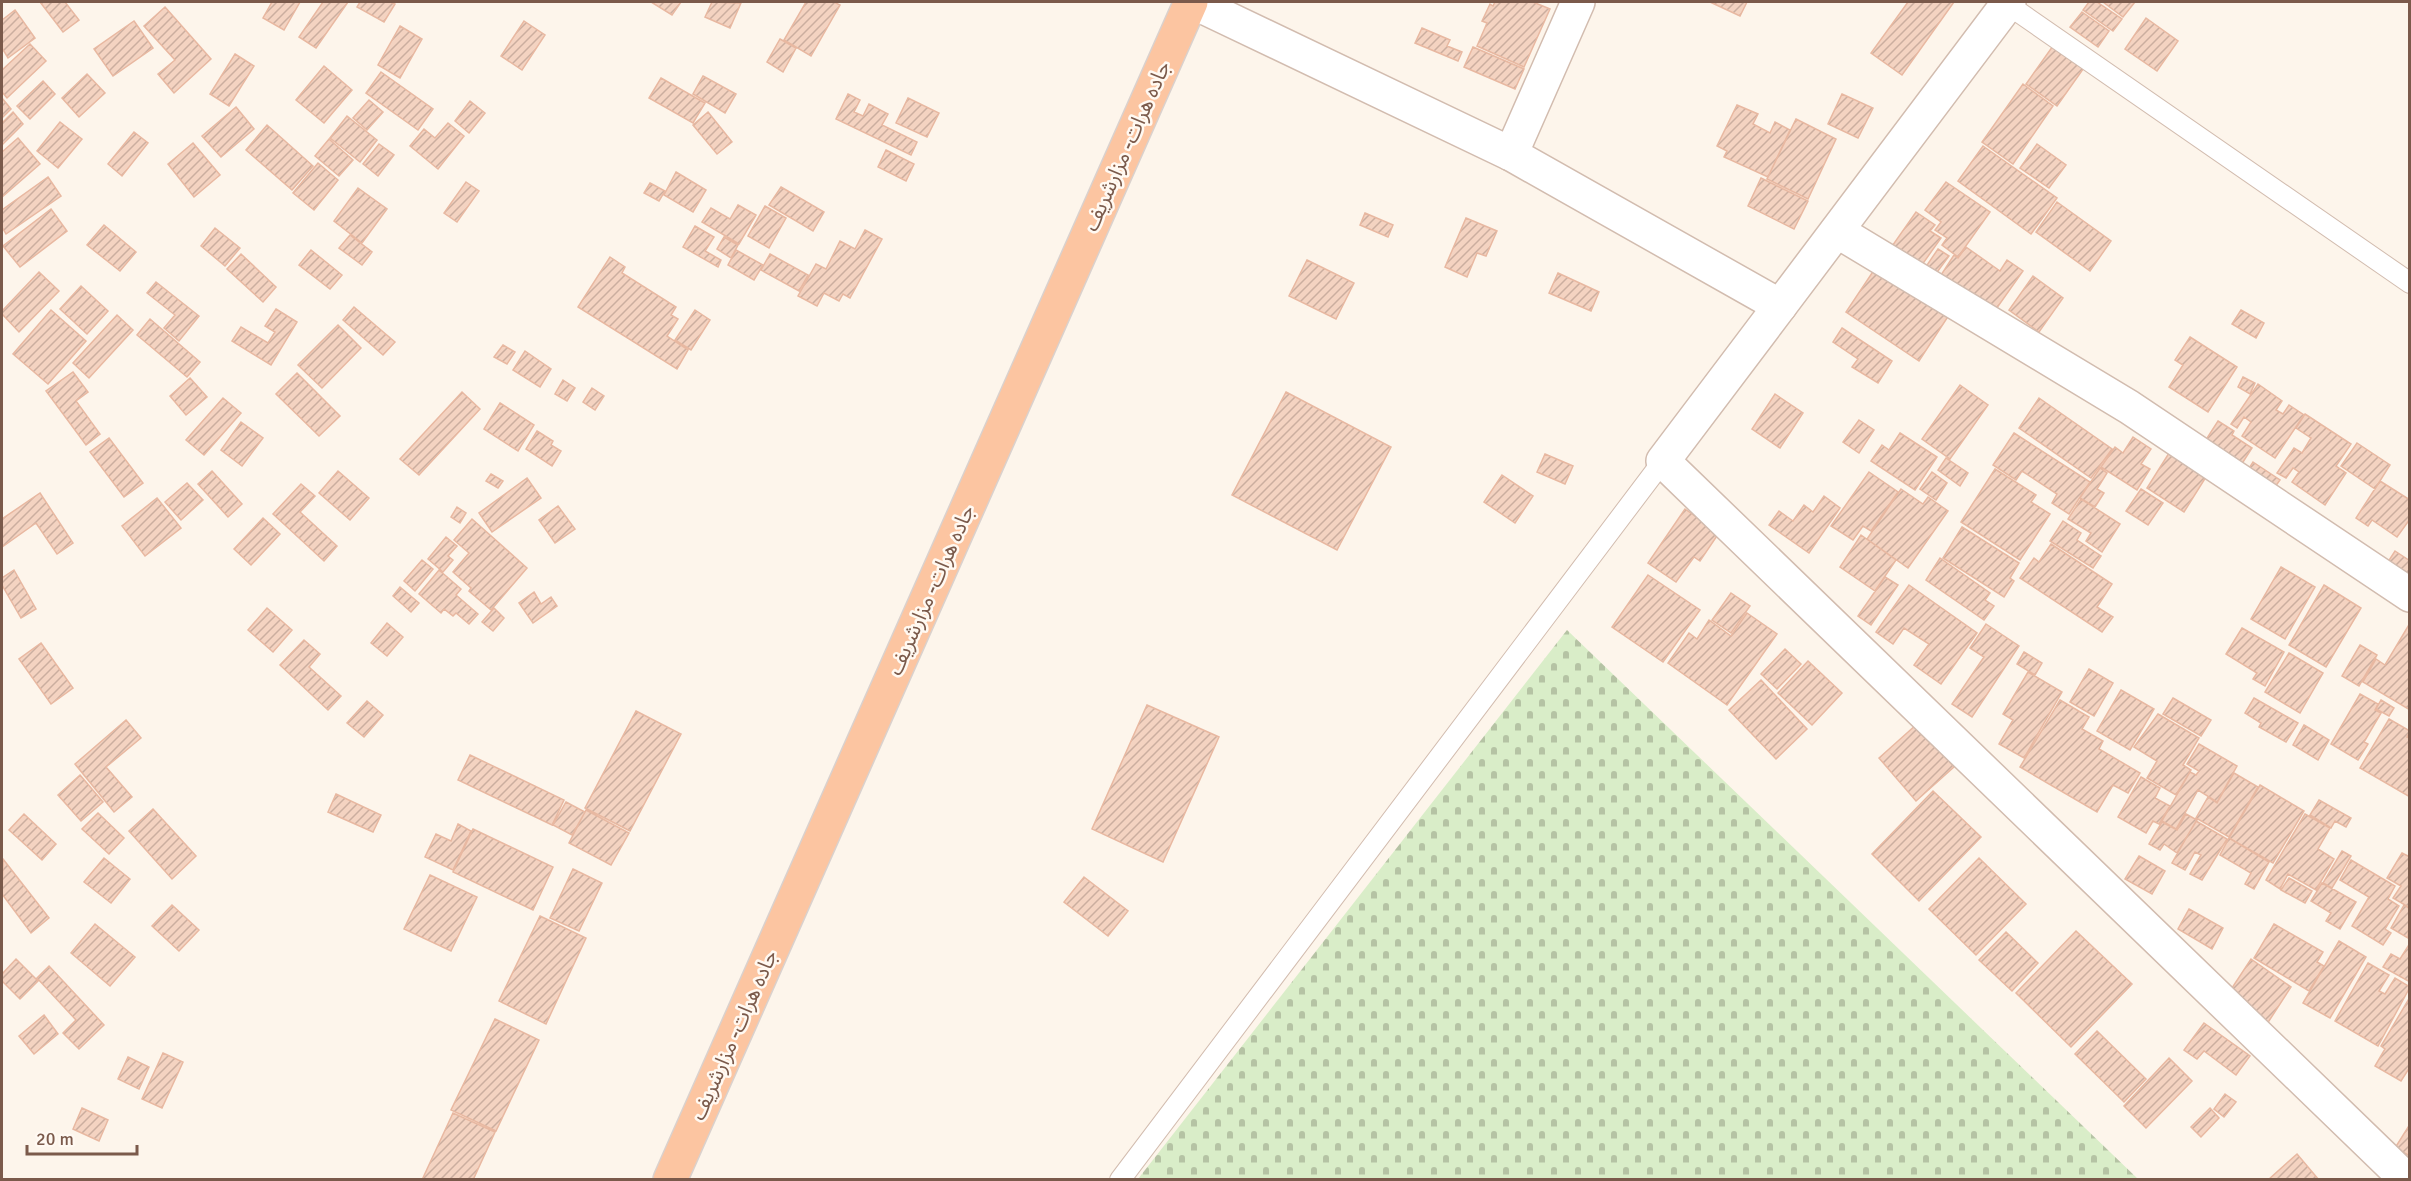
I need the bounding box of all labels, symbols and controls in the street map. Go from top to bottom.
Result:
street label: جاده هرات- مزارشریف [1078,57,1176,235]
street label: جاده هرات- مزارشریف [882,501,980,679]
street label: جاده هرات- مزارشریف [685,946,783,1124]
scale bar [27,1118,136,1156]
text: 20 m [36,1128,74,1150]

